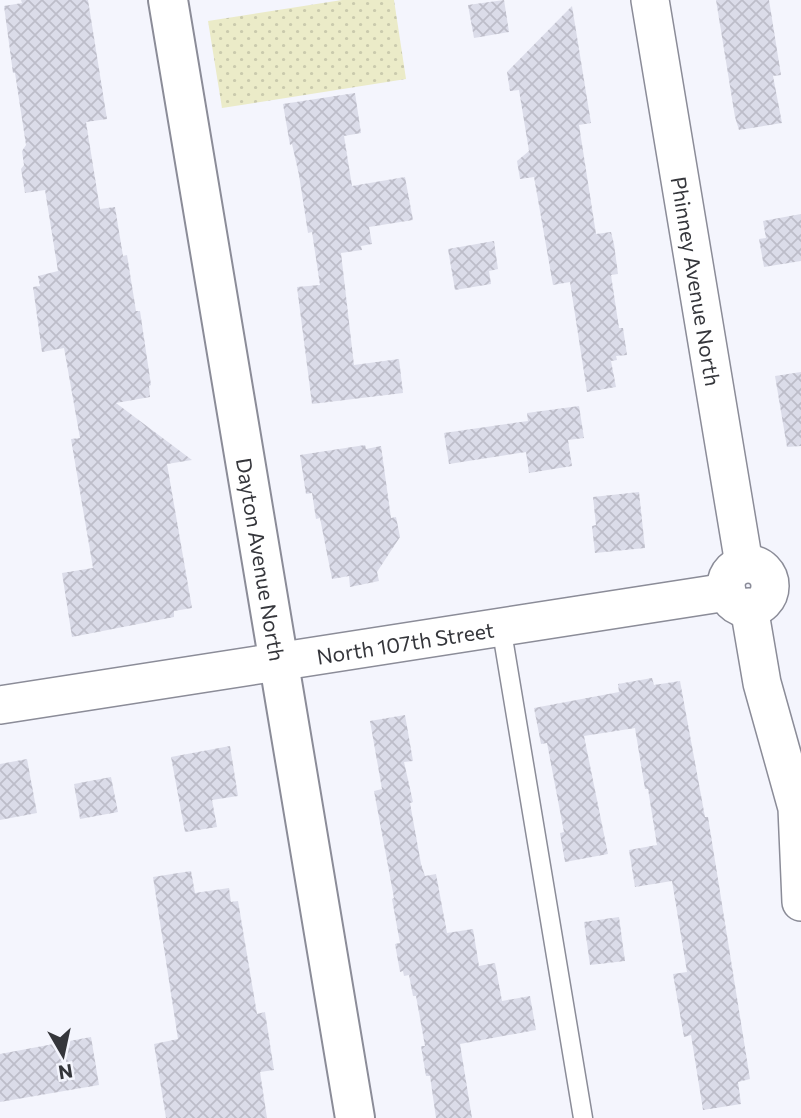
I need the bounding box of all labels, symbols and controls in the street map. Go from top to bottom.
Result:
street label: Phinney Avenue North [667,175,727,388]
street label: Dayton Avenue North [232,456,291,663]
street label: North 107th Street [315,616,496,668]
north arrow [28,1020,98,1090]
text: N [57,1060,75,1085]

